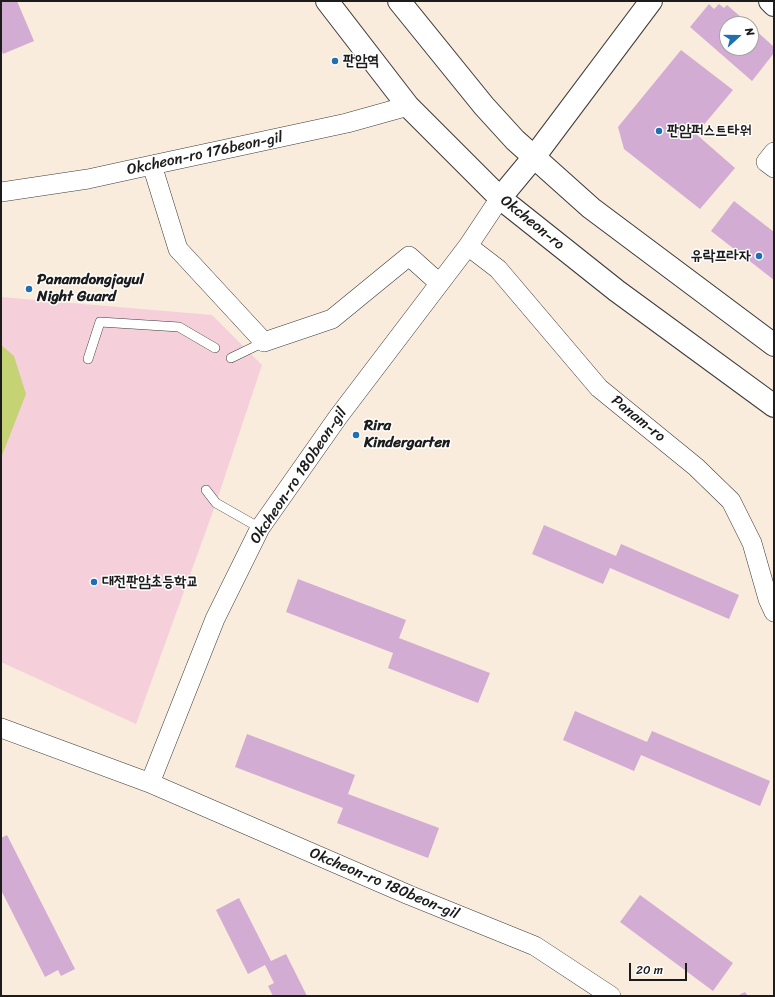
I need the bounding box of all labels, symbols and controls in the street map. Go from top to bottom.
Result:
north arrow [719,16,759,56]
text: N [740,25,760,39]
place label: 판암역 [343,52,379,70]
marker: 판암역 [330,56,340,66]
place label: 판암퍼스트타워 [667,122,751,140]
marker: 판암퍼스트타워 [654,126,664,136]
street label: Okcheon-ro 176beon-gil [125,129,285,179]
street label: Okcheon-ro [496,192,568,254]
place label: 유락프라자 [691,247,751,265]
marker: 유락프라자 [754,251,764,261]
place label: Panamdongjayul Night Guard [37,271,144,306]
marker: Panamdongjayul Night Guard [24,284,34,294]
street label: Panam-ro [607,392,669,446]
street label: Okcheon-ro 180beon-gil [247,404,351,548]
place label: Rira Kindergarten [364,417,450,452]
marker: Rira Kindergarten [351,430,361,440]
place label: 대전판암초등학교 [102,573,199,591]
marker: 대전판암초등학교 [89,577,99,587]
street label: Okcheon-ro 180beon-gil [307,844,461,924]
scale bar [631,955,689,981]
text: 20 m [636,959,663,981]

